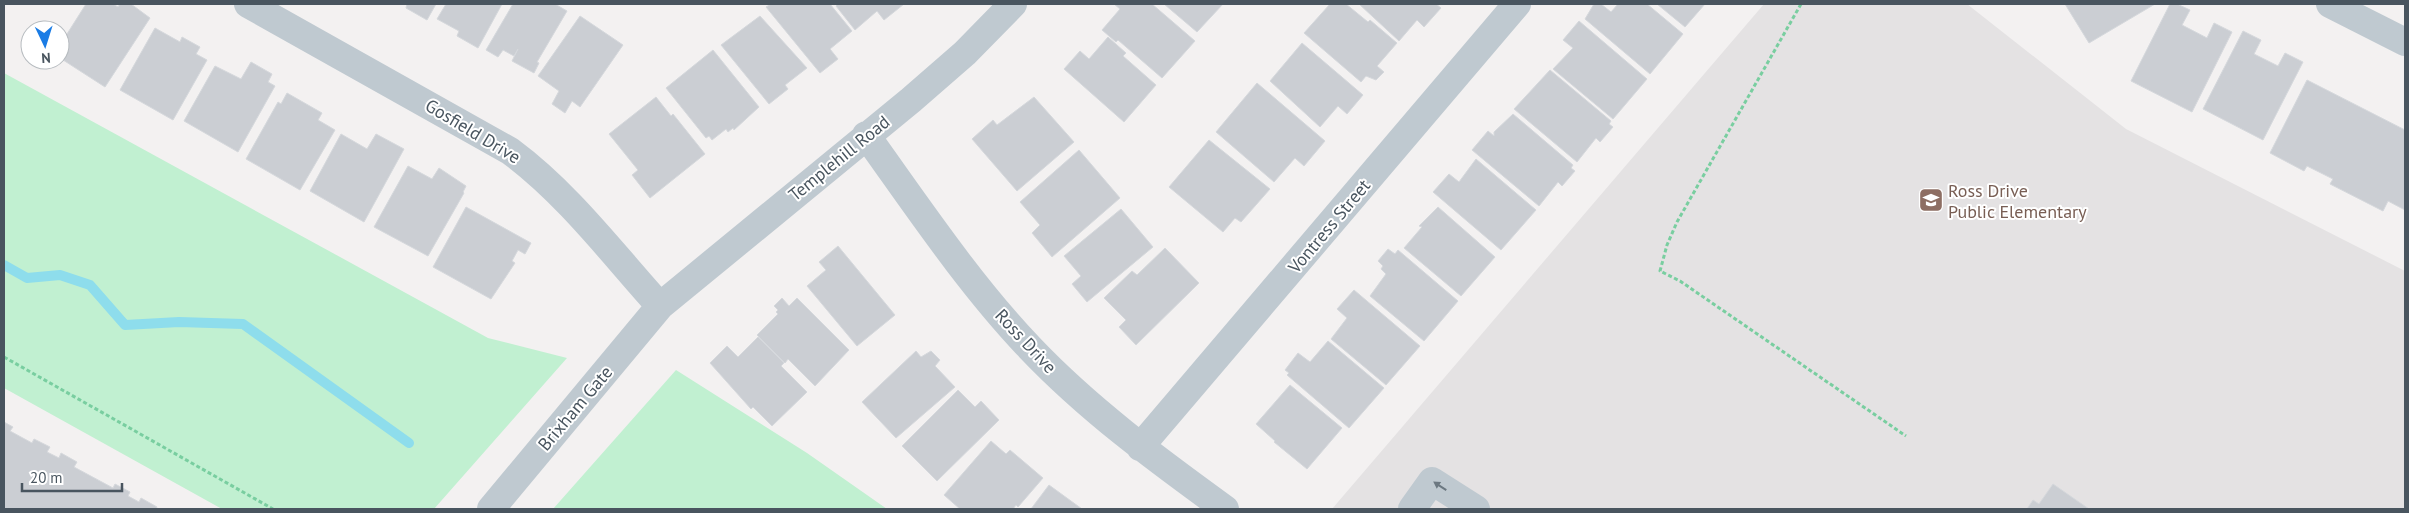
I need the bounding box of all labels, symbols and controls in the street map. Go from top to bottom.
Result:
north arrow [20,20,70,70]
text: N [41,49,51,67]
street label: Gosfield Drive [421,94,525,168]
street label: Templehill Road [784,110,894,206]
street label: Vontress Street [1282,174,1375,279]
place label: Ross Drive Public Elementary [1948,179,2087,223]
school or university icon: Ross Drive Public Elementary [1918,187,1944,213]
street label: Ross Drive [990,304,1062,378]
street label: Brixham Gate [533,361,617,455]
scale bar [22,460,122,492]
text: 20 m [30,468,63,487]
one-way arrow [1433,481,1446,491]

